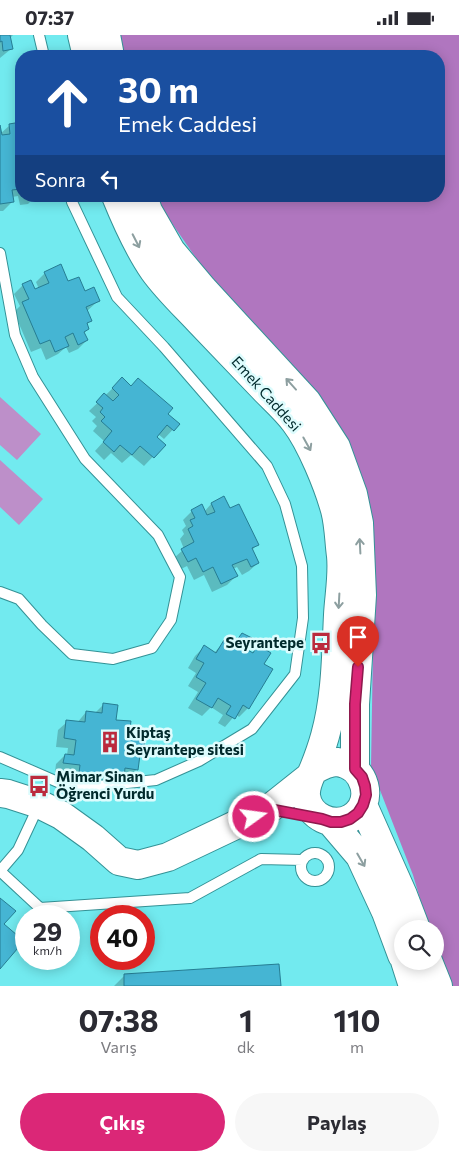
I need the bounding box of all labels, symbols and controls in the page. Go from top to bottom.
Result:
text: 07:37 [25,6,74,29]
text: 30 m [118,67,199,110]
icon: ahead [35,70,100,135]
text: Emek Caddesi [118,110,257,137]
icon: left [96,165,124,193]
text: Sonra [35,168,86,191]
one-way arrow [132,233,141,248]
street label: Emek Caddesi [228,352,305,435]
one-way arrow [285,378,297,390]
one-way arrow [303,437,313,451]
one-way arrow [356,538,365,554]
one-way arrow [334,592,343,608]
pin [337,616,379,667]
icon: arrive [344,623,372,651]
bus stop icon: Seyrantepe [308,630,334,656]
place label: Seyrantepe [226,633,304,651]
place label: Kiptaş Seyrantepe sitesi [126,723,244,758]
building icon: Kiptaş Seyrantepe sitesi [97,729,123,755]
place label: Mimar Sinan Öğrenci Yurdu [56,767,154,802]
bus stop icon: Mimar Sinan Öğrenci Yurdu [26,773,52,799]
position arrow [227,790,279,842]
one-way arrow [356,853,366,868]
speed limit sign: 40 [90,905,155,970]
text: 29 [33,916,62,946]
map controls [394,920,444,970]
button: search [394,920,444,970]
text: km/h [33,943,62,957]
text: 07:38 [78,1001,159,1038]
text: 1 [239,1001,253,1038]
text: 110 [333,1001,381,1038]
text: Varış [100,1037,137,1056]
text: dk [237,1037,255,1056]
text: m [350,1037,364,1056]
button: Çıkış [20,1093,225,1151]
button: Paylaş [235,1093,439,1151]

